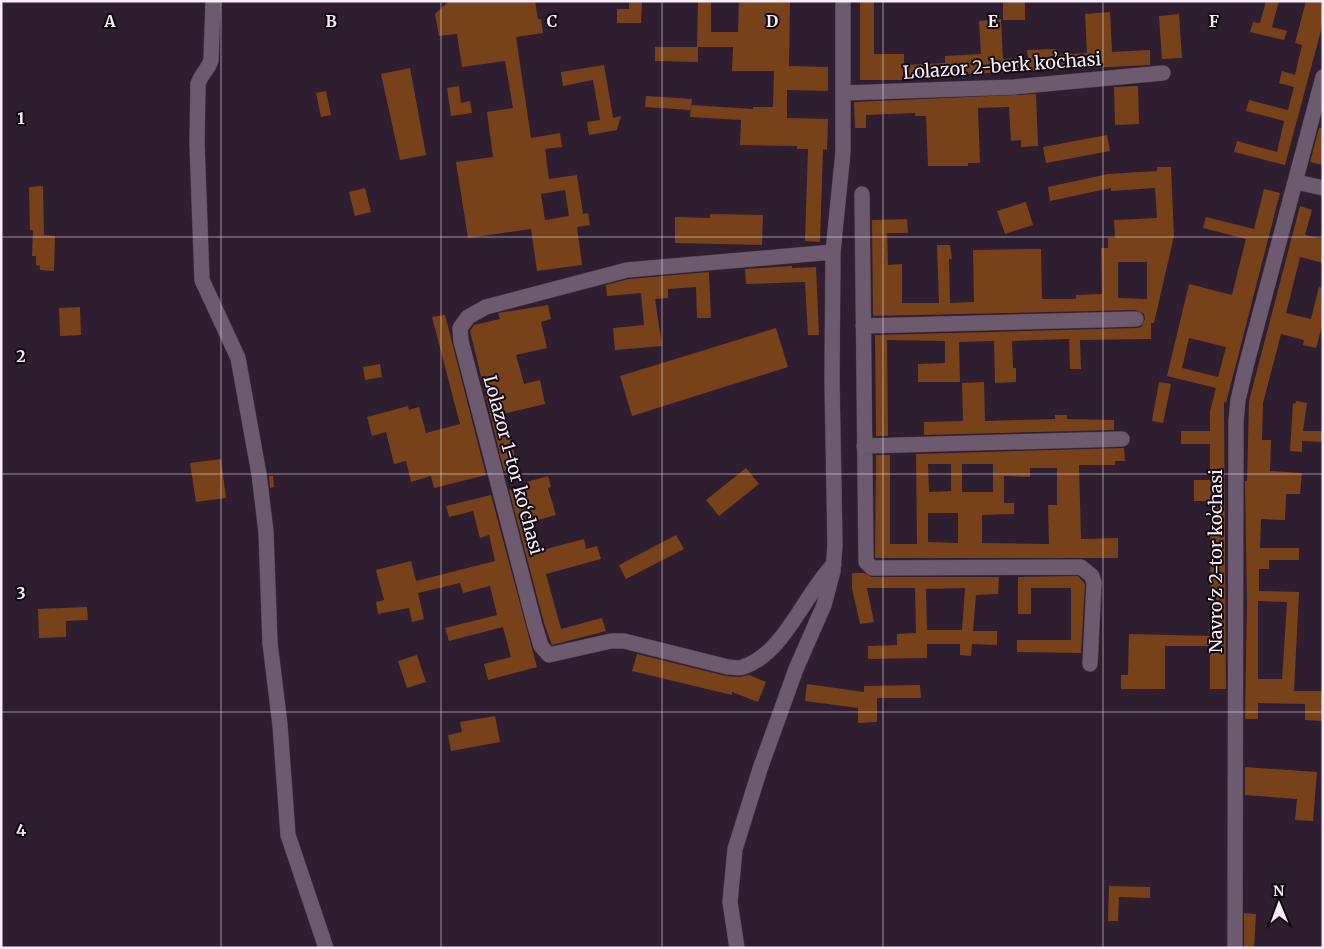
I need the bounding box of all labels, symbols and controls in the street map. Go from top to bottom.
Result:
text: A [103,11,116,31]
text: B [325,11,337,31]
text: C [547,11,557,31]
text: D [766,11,778,31]
text: E [988,11,999,31]
text: F [1209,11,1219,31]
street label: Lolazor 2-berk koʼchasi [902,47,1102,84]
text: 1 [17,108,25,128]
text: 2 [16,346,26,366]
street label: Lolazor 1-tor ko‘chasi [478,373,549,557]
street label: Navro'z 2-tor koʼchasi [1204,469,1227,653]
text: 3 [16,583,26,603]
text: 4 [16,820,26,840]
north arrow [1254,879,1304,929]
text: N [1273,882,1284,900]

